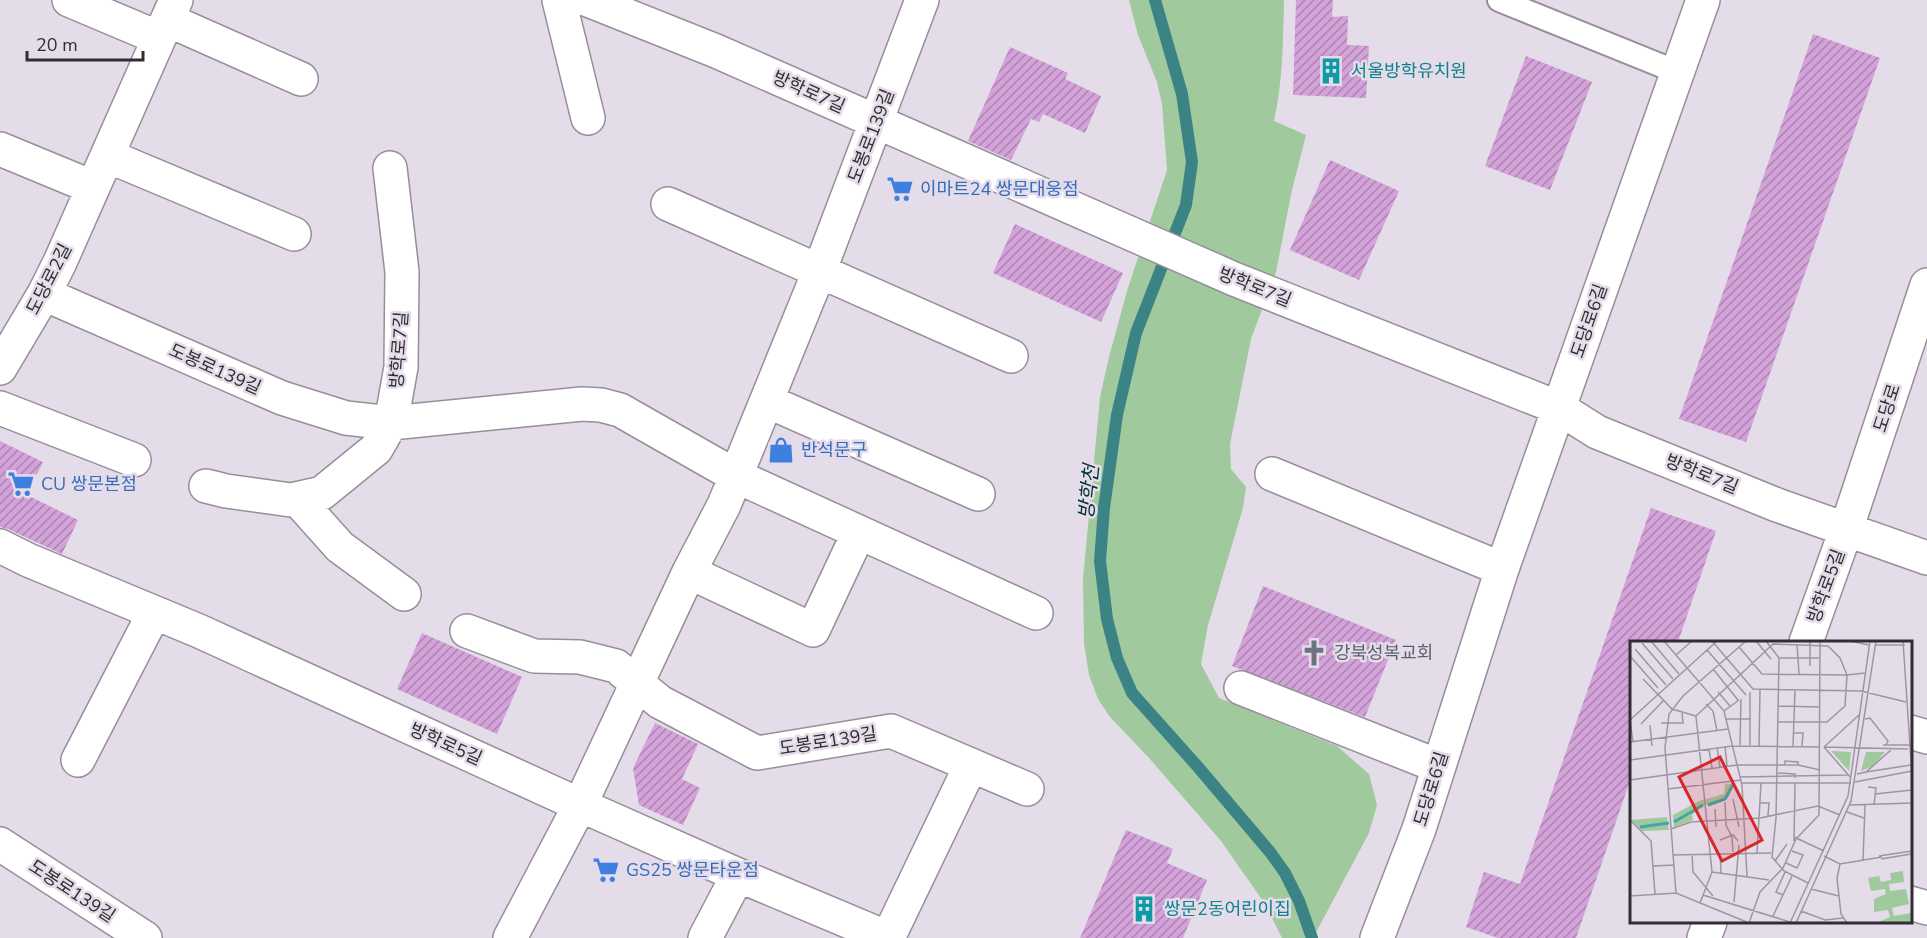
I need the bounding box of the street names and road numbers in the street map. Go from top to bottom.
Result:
street label: 방학로7길 [769,65,849,119]
street label: 도봉로139길 [842,86,900,186]
street label: 도당로2길 [21,239,77,319]
street label: 방학로7길 [1215,261,1295,313]
street label: 도당로6길 [1565,281,1613,361]
street label: 방학로7길 [384,311,414,389]
street label: 도봉로139길 [165,338,265,400]
street label: 도당로 [1868,381,1906,435]
street label: 방학로7길 [1662,448,1742,500]
street label: 방학로5길 [1802,546,1850,626]
street label: 방학로5길 [406,717,486,771]
street label: 도봉로139길 [777,721,879,761]
street label: 도당로6길 [1408,749,1454,829]
street label: 도봉로139길 [24,854,120,928]

